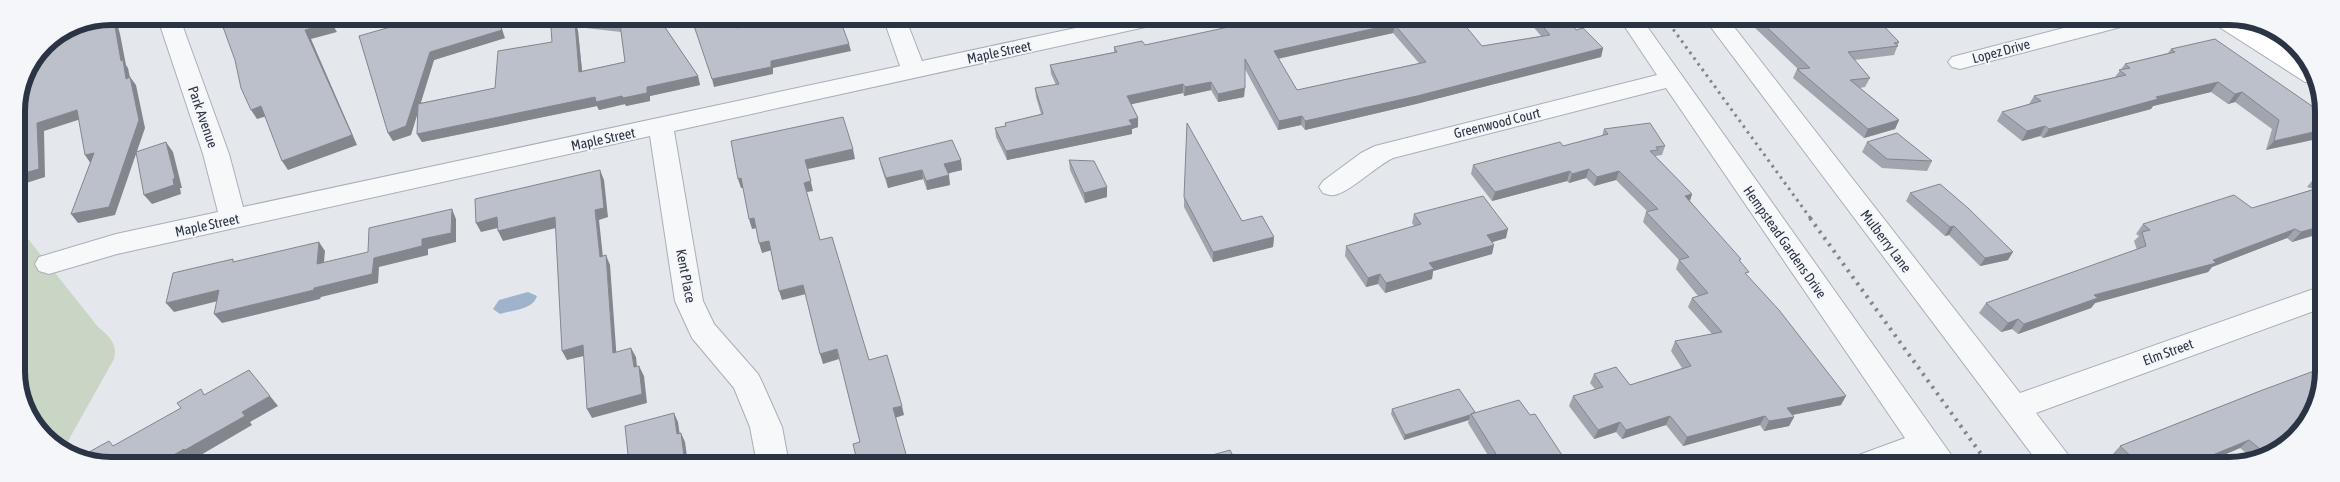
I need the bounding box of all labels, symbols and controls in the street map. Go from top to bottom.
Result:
street label: Lopez Drive [1970,36,2032,66]
street label: Maple Street [966,37,1032,67]
street label: Park Avenue [185,84,221,150]
street label: Greenwood Court [1452,105,1542,141]
street label: Maple Street [570,124,636,154]
street label: Hempstead Gardens Drive [1740,183,1830,301]
street label: Mulberry Lane [1857,207,1915,275]
street label: Maple Street [174,210,240,240]
street label: Kent Place [673,248,699,304]
street label: Elm Street [2141,336,2195,368]

